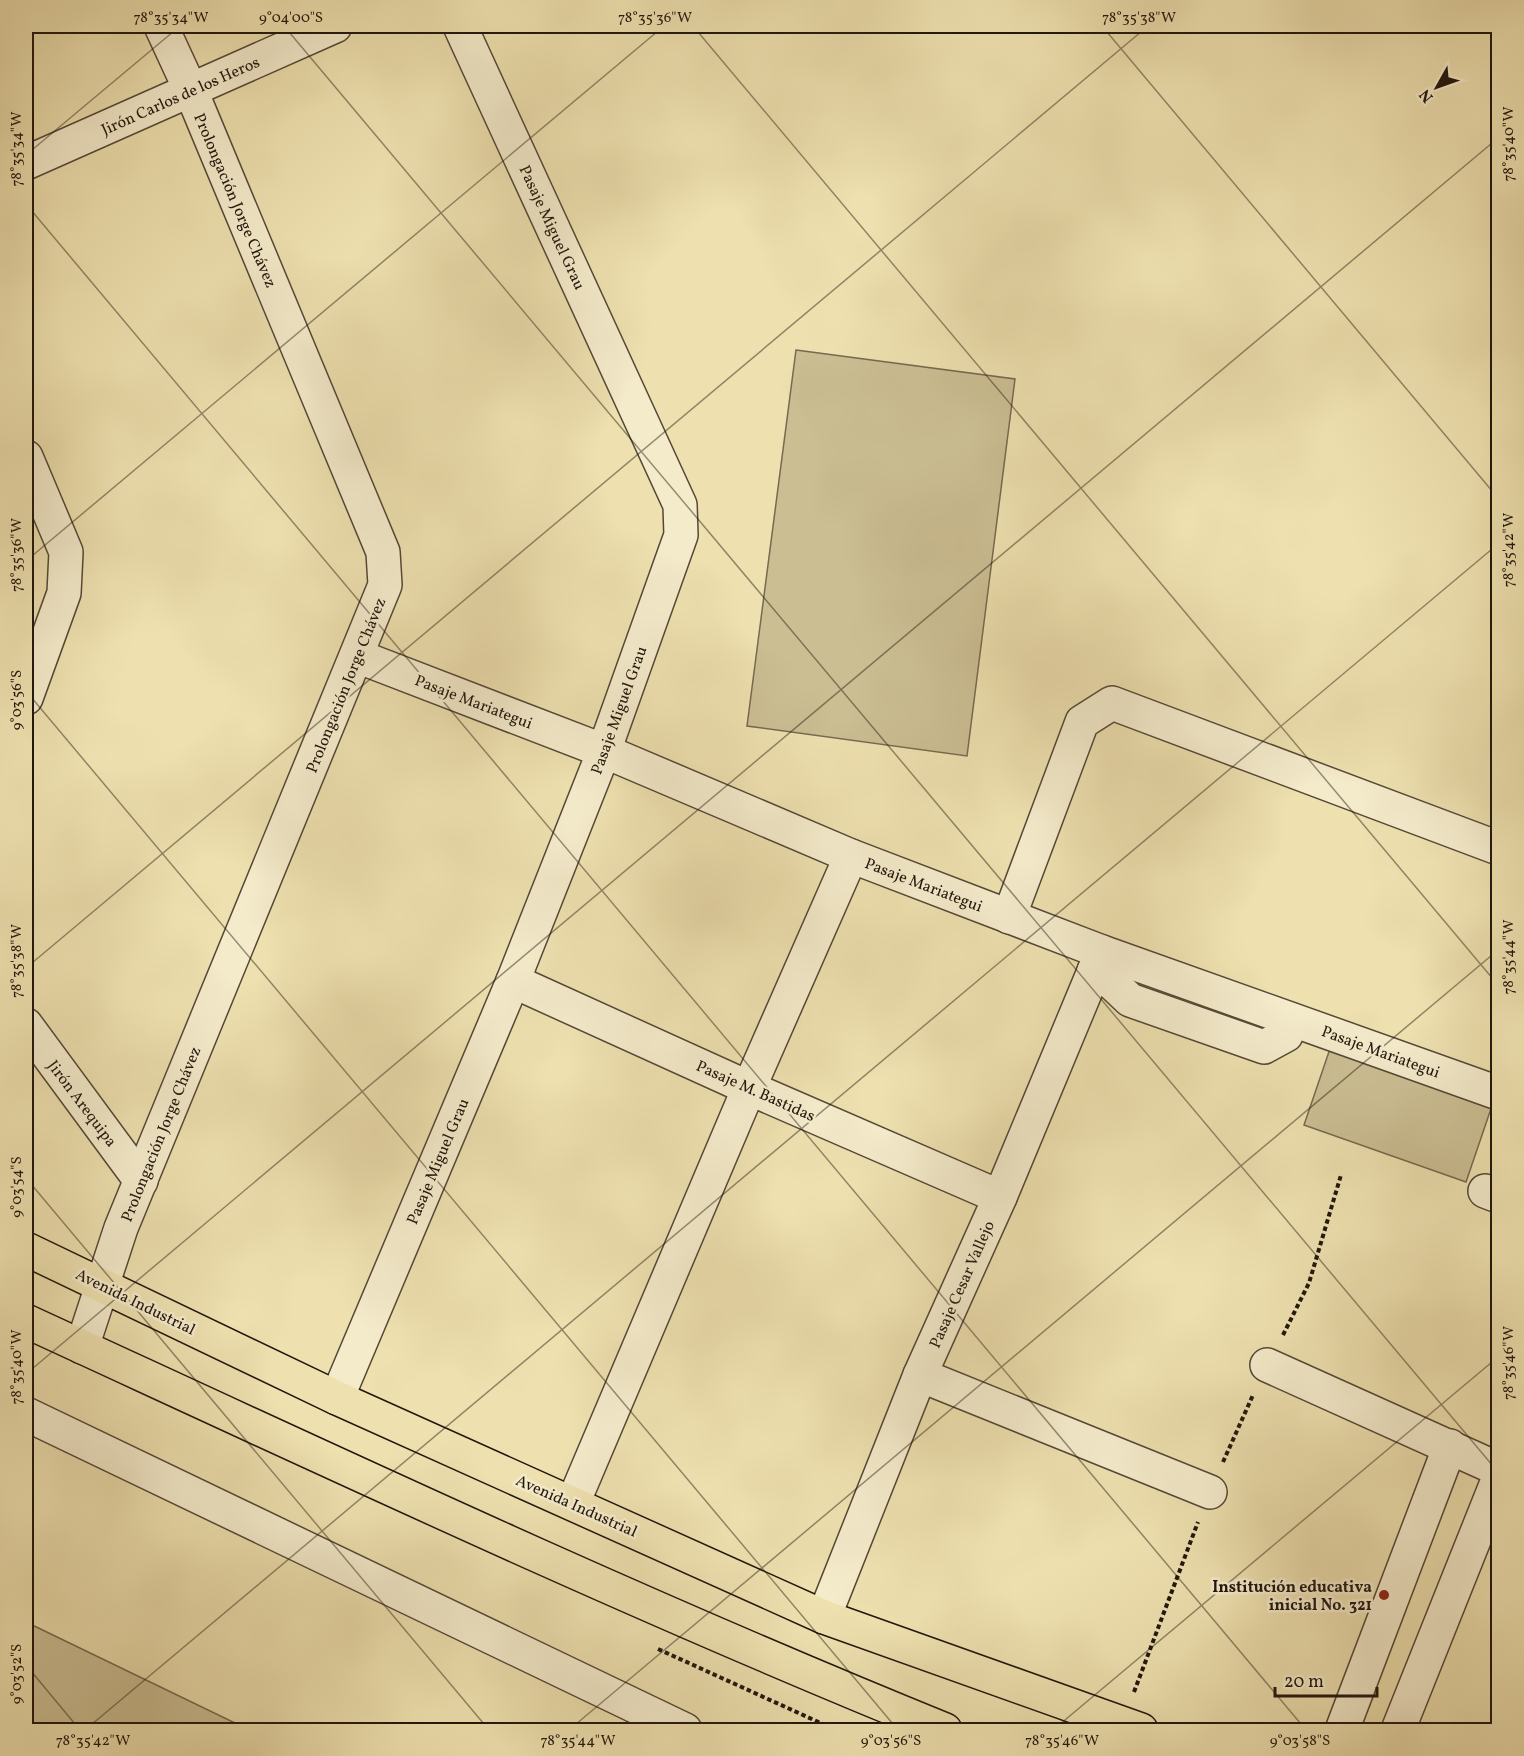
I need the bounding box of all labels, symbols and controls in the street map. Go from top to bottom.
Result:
text: 78°35'34"W [133,8,209,29]
text: 9°04'00"S [259,8,323,29]
text: 78°35'36"W [618,8,692,29]
text: 78°35'38"W [1102,8,1176,29]
street label: Jirón Carlos de los Heros [98,52,264,142]
north arrow [1407,57,1467,117]
text: N [1415,84,1439,107]
text: 78°35'40"W [1499,106,1520,182]
street label: Prolongación Jorge Chávez [187,110,281,291]
text: 78°35'34"W [7,111,28,187]
street label: Pasaje Miguel Grau [513,162,590,294]
text: 78°35'42"W [1499,513,1520,587]
text: 78°35'36"W [7,518,28,592]
street label: Prolongación Jorge Chávez [302,595,392,777]
street label: Pasaje Miguel Grau [586,643,653,778]
text: 9°03'56"S [7,670,28,730]
street label: Pasaje Mariategui [411,670,536,736]
street label: Pasaje Mariategui [861,853,986,919]
text: 78°35'44"W [1499,919,1520,995]
text: 78°35'38"W [7,924,28,998]
street label: Pasaje Mariategui [1318,1021,1443,1085]
street label: Prolongación Jorge Chávez [117,1044,207,1226]
street label: Jirón Arequipa [42,1056,121,1152]
street label: Pasaje M. Bastidas [692,1056,818,1128]
street label: Pasaje Miguel Grau [402,1095,475,1228]
text: 9°03'54"S [7,1156,28,1218]
street label: Pasaje Cesar Vallejo [925,1218,1001,1352]
street label: Avenida Industrial [72,1264,199,1341]
text: 78°35'46"W [1499,1326,1520,1400]
text: 78°35'40"W [7,1329,28,1405]
street label: Avenida Industrial [512,1470,641,1544]
place label: Institución educativa inicial No. 321 [1212,1577,1372,1617]
marker: Institución educativa inicial No. 321 [1377,1588,1391,1602]
text: 9°03'52"S [7,1644,28,1704]
scale bar [1275,1660,1377,1698]
text: 20 m [1284,1670,1324,1695]
text: 78°35'42"W [56,1731,130,1752]
text: 78°35'44"W [540,1731,616,1752]
text: 9°03'56"S [861,1731,921,1752]
text: 78°35'46"W [1025,1731,1099,1752]
text: 9°03'58"S [1270,1731,1330,1752]

